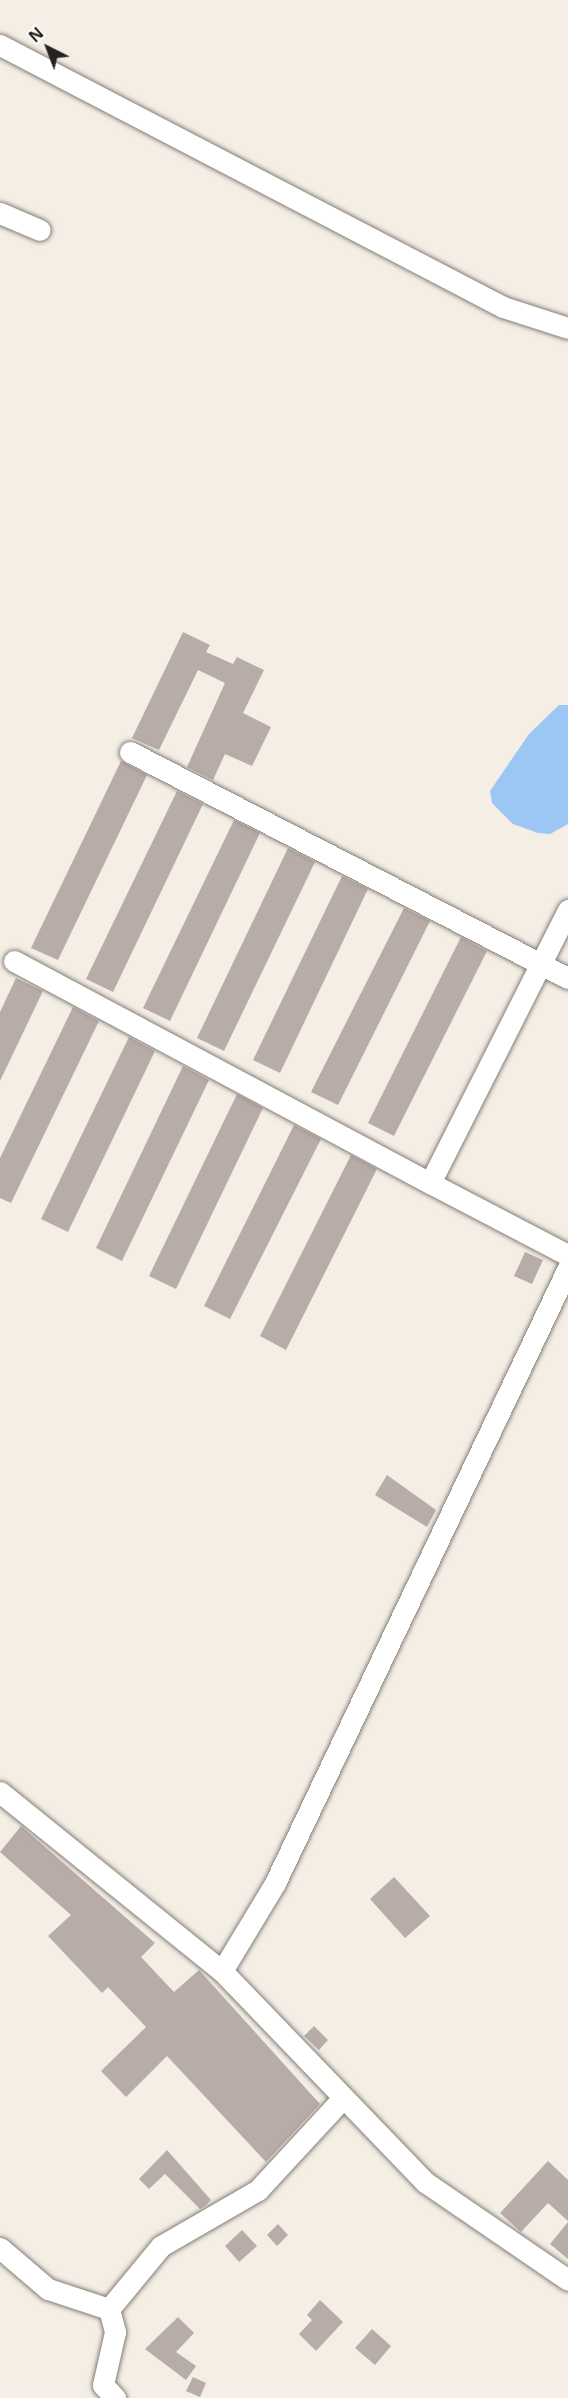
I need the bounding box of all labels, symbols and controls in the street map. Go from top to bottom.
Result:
north arrow [18,18,78,78]
text: N [24,22,48,47]

